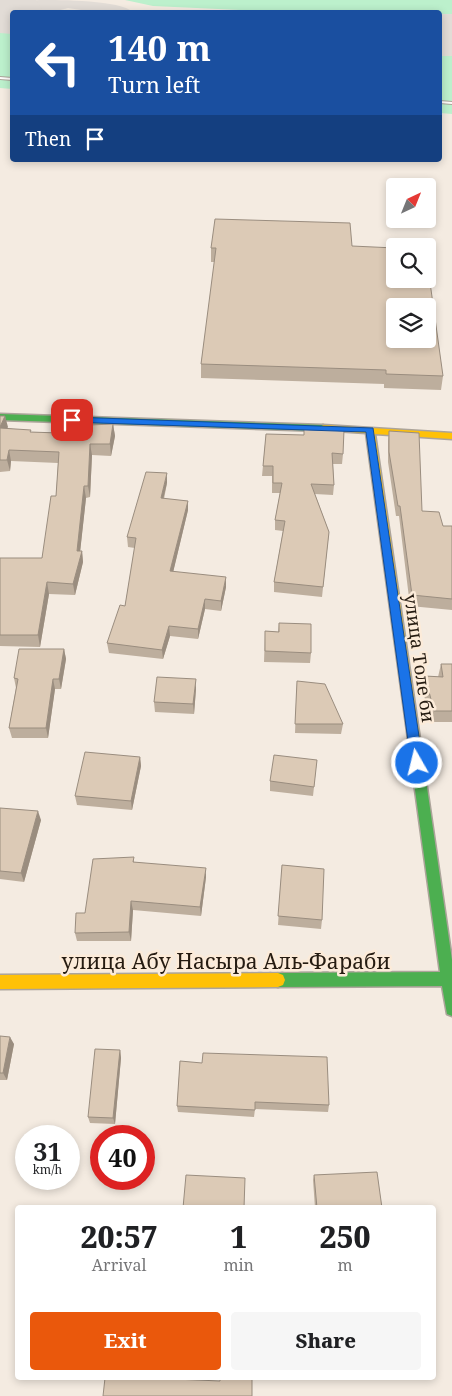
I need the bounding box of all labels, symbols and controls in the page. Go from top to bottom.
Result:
text: 140 m [108,24,211,71]
icon: left [25,30,90,95]
text: Turn left [108,69,200,99]
icon: arrive [81,125,109,153]
text: Then [25,126,71,152]
north arrow [386,178,436,228]
map controls [386,178,436,348]
button: search [386,238,436,288]
button: layers [386,298,436,348]
pin [51,399,93,441]
icon: arrive [58,406,86,434]
street label: улица Толе би [399,592,441,724]
position arrow [390,736,442,788]
street label: улица Абу Насыра Аль-Фараби [61,947,391,975]
speed limit sign: 40 [90,1125,155,1190]
text: 31 [33,1134,62,1168]
text: km/h [33,1161,62,1178]
text: 20:57 [81,1216,158,1257]
text: 1 [230,1216,247,1257]
text: 250 [319,1216,370,1257]
text: Arrival [92,1254,147,1276]
text: min [223,1254,254,1276]
text: m [337,1254,353,1276]
button: Exit [30,1312,221,1370]
button: Share [231,1312,421,1370]

